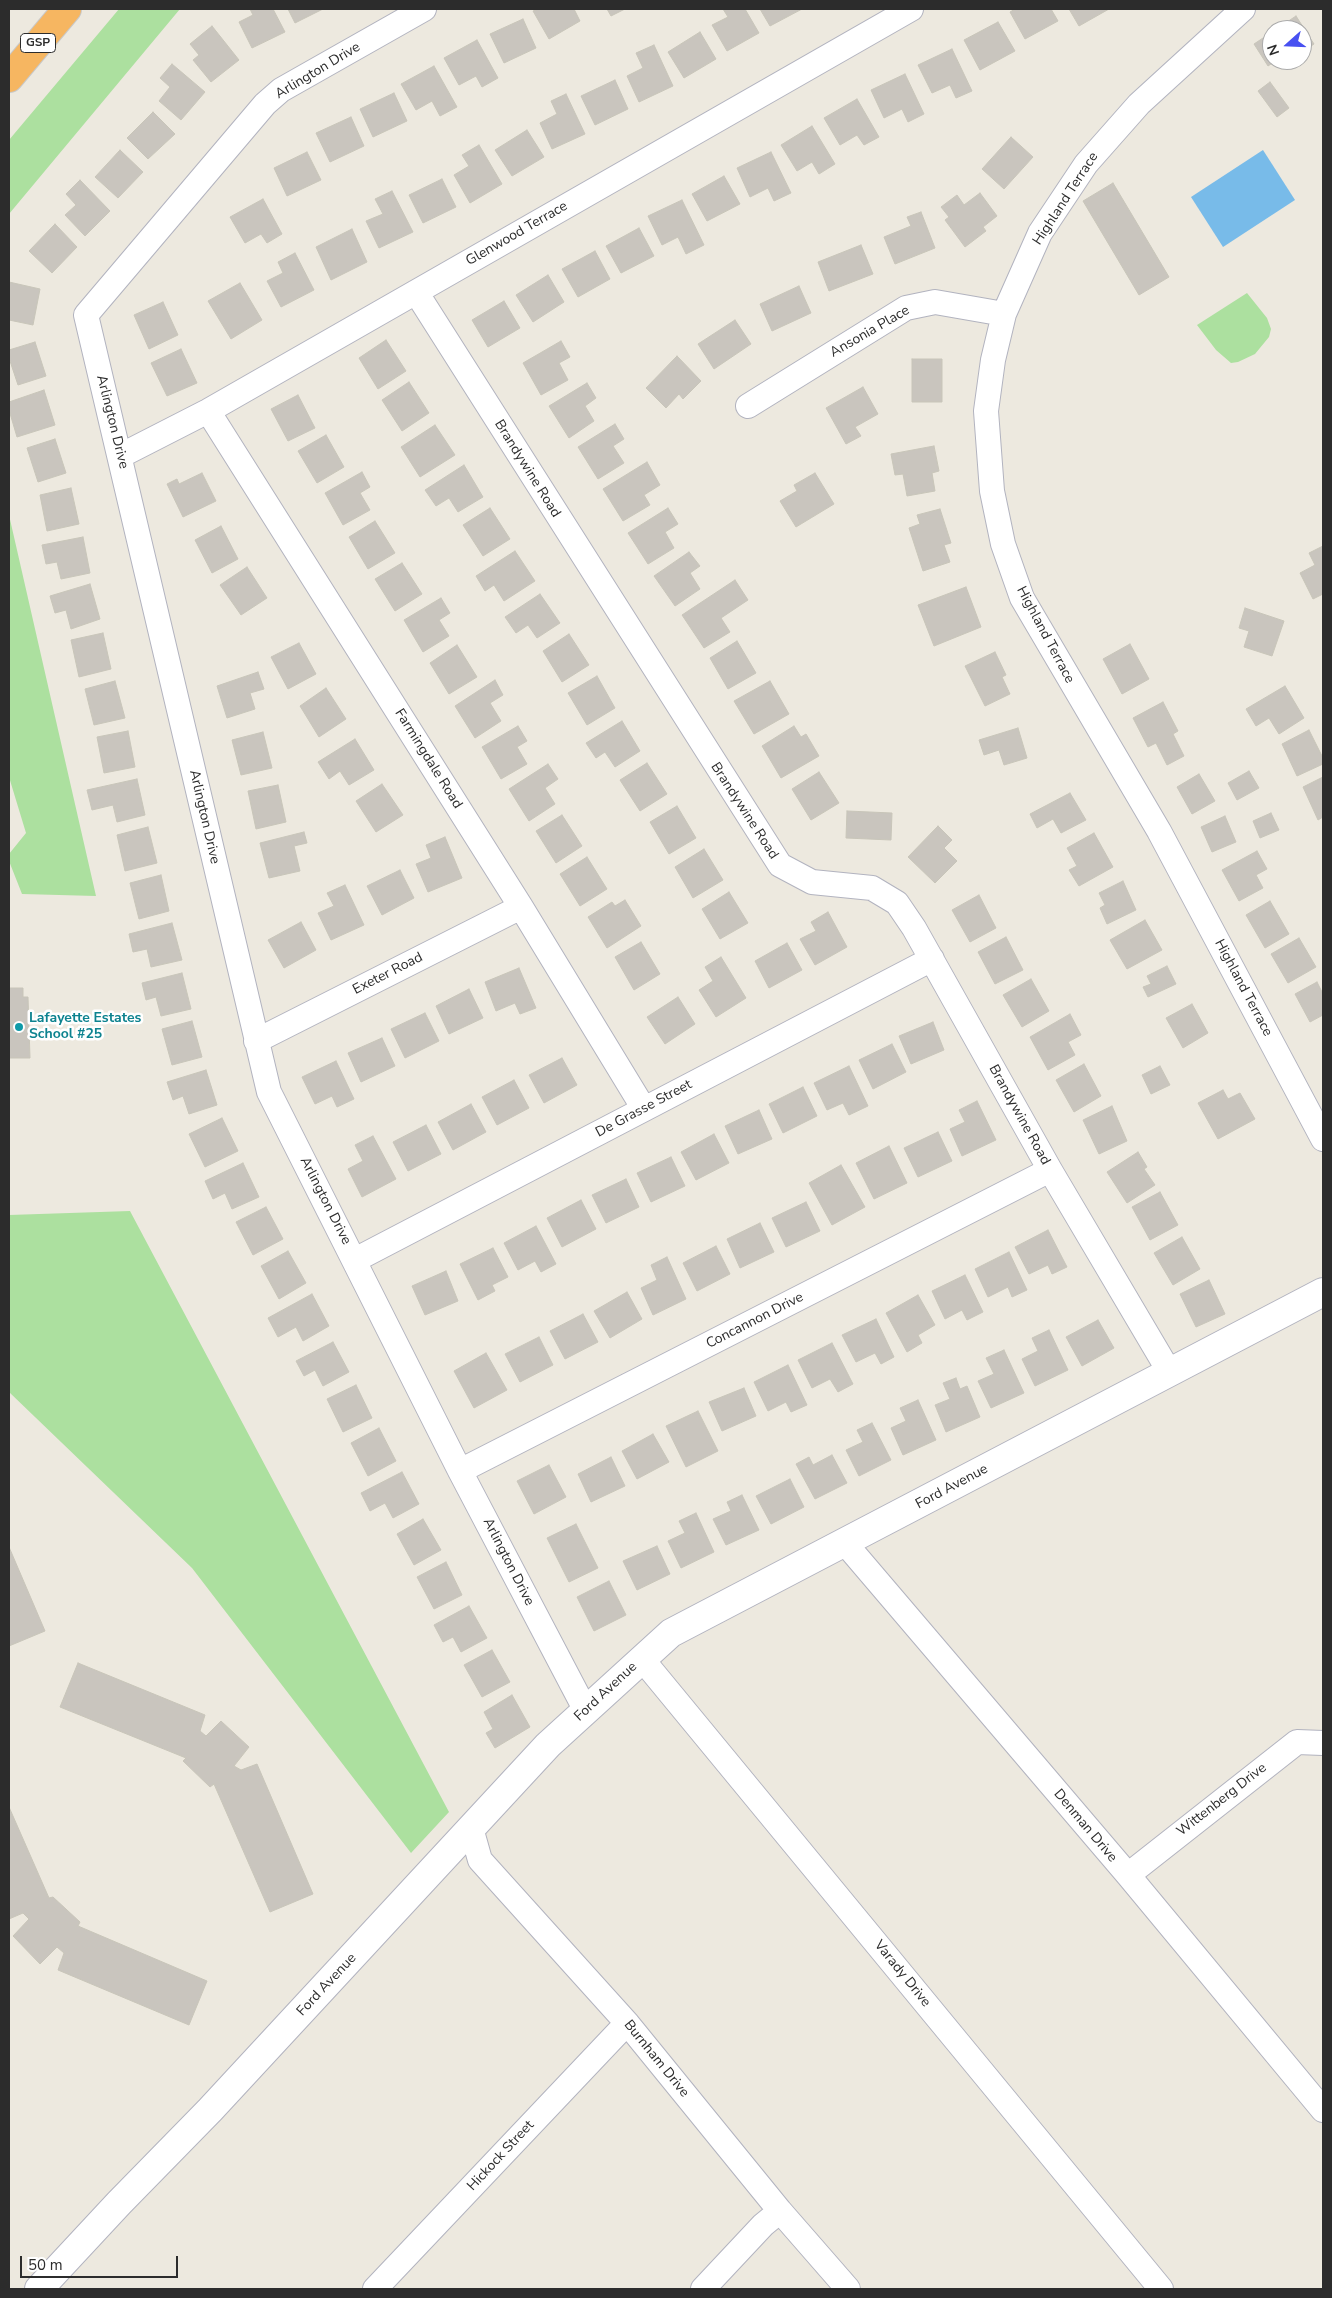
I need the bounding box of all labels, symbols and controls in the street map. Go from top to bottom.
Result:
north arrow [1262,20,1312,70]
road number: GSP [20,34,56,52]
street label: Arlington Drive [272,39,364,103]
text: N [1263,42,1284,58]
street label: Highland Terrace [1030,149,1102,249]
street label: Glenwood Terrace [463,198,571,270]
street label: Ansonia Place [827,302,913,362]
street label: Arlington Drive [92,373,132,471]
street label: Brandywine Road [490,417,564,521]
street label: Highland Terrace [1012,584,1078,686]
street label: Farmingdale Road [391,706,465,812]
street label: Brandywine Road [706,759,782,863]
street label: Arlington Drive [185,768,223,866]
street label: Highland Terrace [1210,937,1276,1039]
street label: Exeter Road [350,949,426,999]
place label: Lafayette Estates School #25 [29,1011,141,1044]
marker: Lafayette Estates School #25 [13,1021,25,1033]
street label: Brandywine Road [985,1062,1053,1168]
street label: De Grasse Street [593,1077,695,1141]
street label: Arlington Drive [296,1154,354,1248]
street label: Concannon Drive [704,1289,806,1353]
street label: Ford Avenue [913,1461,991,1513]
street label: Arlington Drive [479,1515,537,1609]
street label: Ford Avenue [571,1659,641,1725]
street label: Wittenberg Drive [1174,1760,1270,1840]
street label: Denman Drive [1050,1786,1120,1866]
street label: Varady Drive [870,1937,934,2011]
street label: Ford Avenue [294,1950,360,2020]
street label: Burnham Drive [620,2017,692,2101]
street label: Hickock Street [464,2117,538,2195]
scale bar [22,2246,180,2278]
text: 50 m [28,2255,63,2275]

